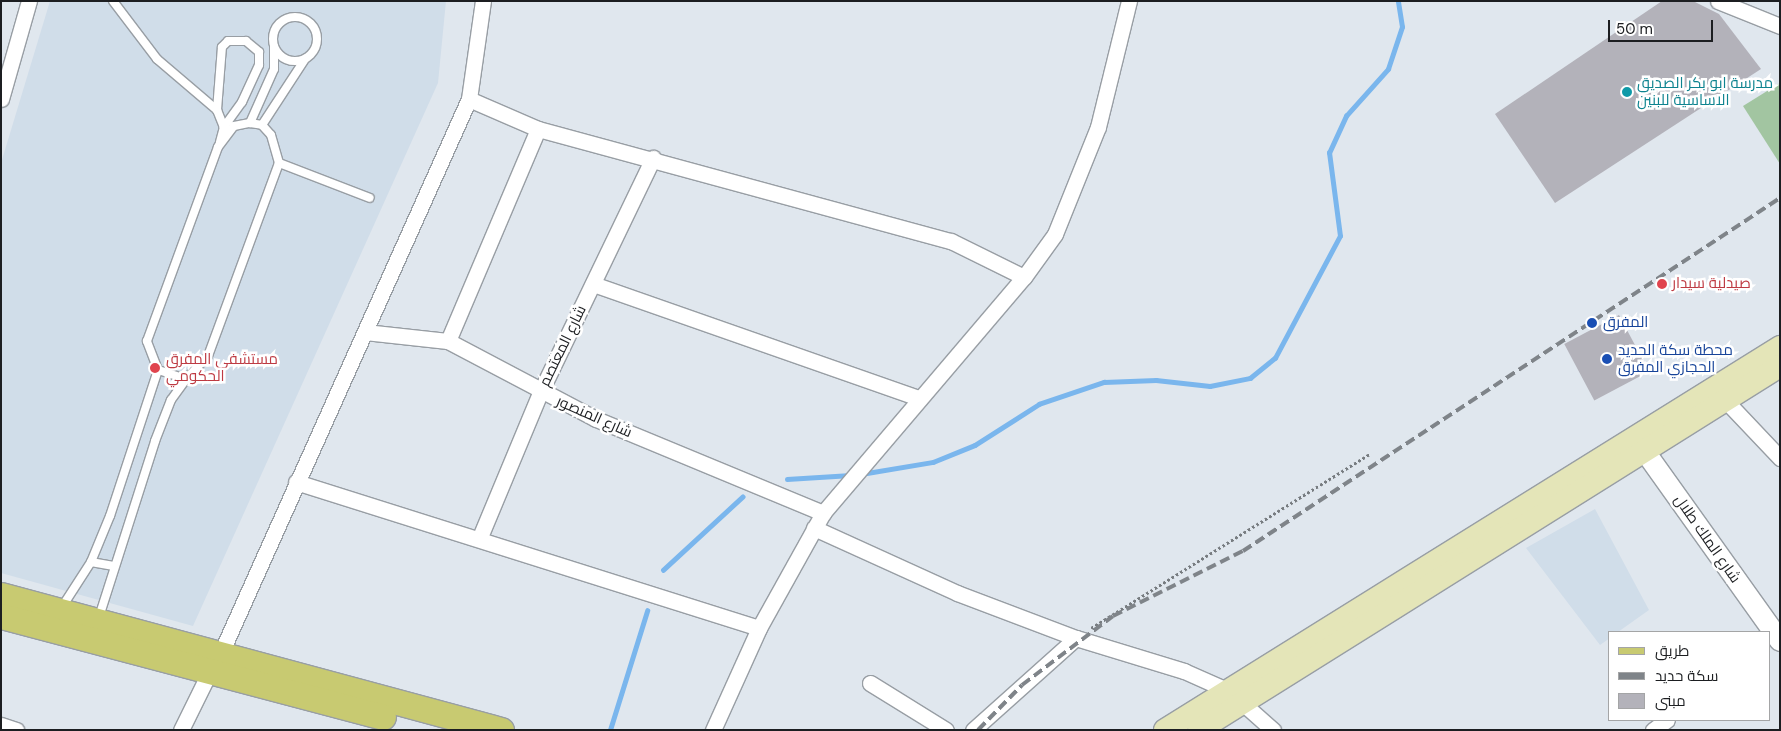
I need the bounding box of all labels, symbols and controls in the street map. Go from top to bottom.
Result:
scale bar [1611,10,1716,42]
text: 50 m [1616,19,1653,39]
place label: مدرسة ابو بكر الصديق الاساسية للبنين [1637,74,1773,109]
marker: مدرسة ابو بكر الصديق الاساسية للبنين [1621,86,1633,98]
place label: صيدلية سيدار [1672,275,1751,293]
marker: صيدلية سيدار [1656,278,1668,290]
street label: شارع المعتصم [536,303,590,389]
place label: المفرق [1603,314,1648,332]
marker: المفرق [1585,316,1599,330]
place label: محطة سكة الحديد الحجازي المفرق [1618,341,1733,376]
place label: مستشفى المفرق الحكومي [166,350,278,385]
marker: محطة سكة الحديد الحجازي المفرق [1600,352,1614,366]
marker: مستشفى المفرق الحكومي [148,361,162,375]
street label: شارع المنصور [553,392,635,442]
street label: شارع الملك طلال [1670,491,1744,587]
legend [1608,631,1771,721]
text: طريق [1655,641,1689,661]
text: سكة حديد [1655,666,1718,686]
text: مبنى [1655,691,1686,711]

